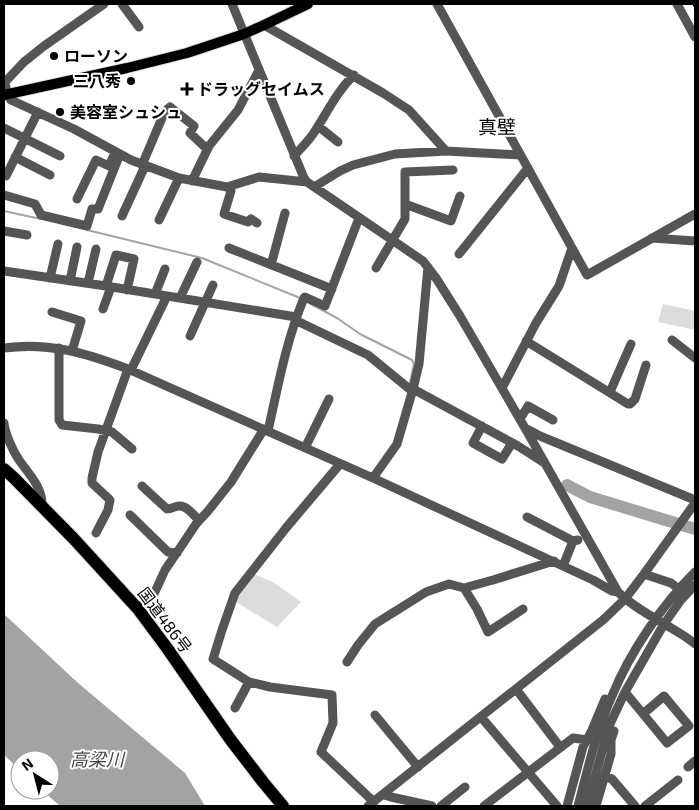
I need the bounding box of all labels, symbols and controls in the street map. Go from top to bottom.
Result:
place label: ローソン [64,46,128,65]
marker: ローソン [48,50,60,62]
place label: 三八秀 [73,71,121,90]
marker: 三八秀 [125,75,137,87]
place label: ドラッグセイムス [197,79,325,98]
marker: ドラッグセイムス [181,83,193,95]
place label: 美容室シュシュ [70,102,182,121]
marker: 美容室シュシュ [54,106,66,118]
district label: 真壁 [478,115,516,138]
street label: 国道486号 [135,583,196,656]
water label: 高梁川 [70,748,126,770]
north arrow [10,750,60,800]
text: N [18,754,36,774]

